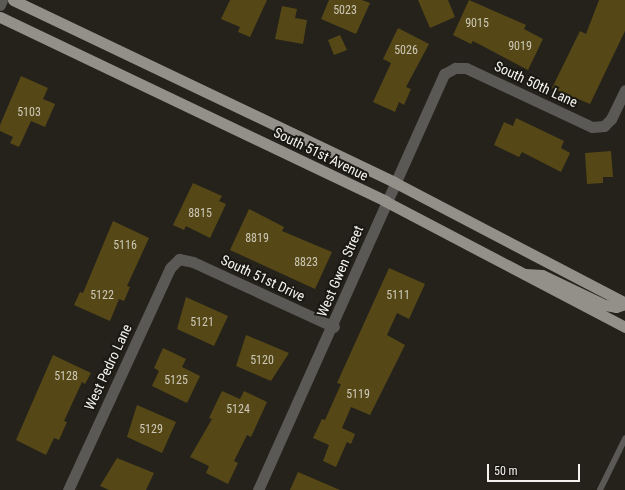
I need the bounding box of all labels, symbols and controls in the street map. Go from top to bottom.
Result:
house number: 5023 [333,4,357,18]
house number: 9015 [465,17,489,31]
house number: 9019 [508,40,532,54]
house number: 5026 [394,44,418,58]
street label: South 50th Lane [492,57,580,111]
house number: 5103 [17,106,41,120]
street label: South 51st Avenue [271,124,371,184]
house number: 8815 [188,207,212,221]
street label: West Gwen Street [313,223,367,319]
house number: 8819 [245,232,269,246]
house number: 5116 [113,239,137,253]
street label: South 51st Drive [218,251,308,305]
house number: 8823 [294,256,318,270]
house number: 5122 [90,289,114,303]
house number: 5111 [386,289,410,303]
house number: 5121 [190,316,214,330]
street label: West Pedro Lane [81,321,135,413]
house number: 5120 [250,354,274,368]
house number: 5128 [54,370,78,384]
house number: 5125 [164,374,188,388]
house number: 5119 [346,388,370,402]
house number: 5124 [226,403,250,417]
house number: 5129 [139,423,163,437]
scale bar [489,456,582,482]
text: 50 m [494,464,518,478]

